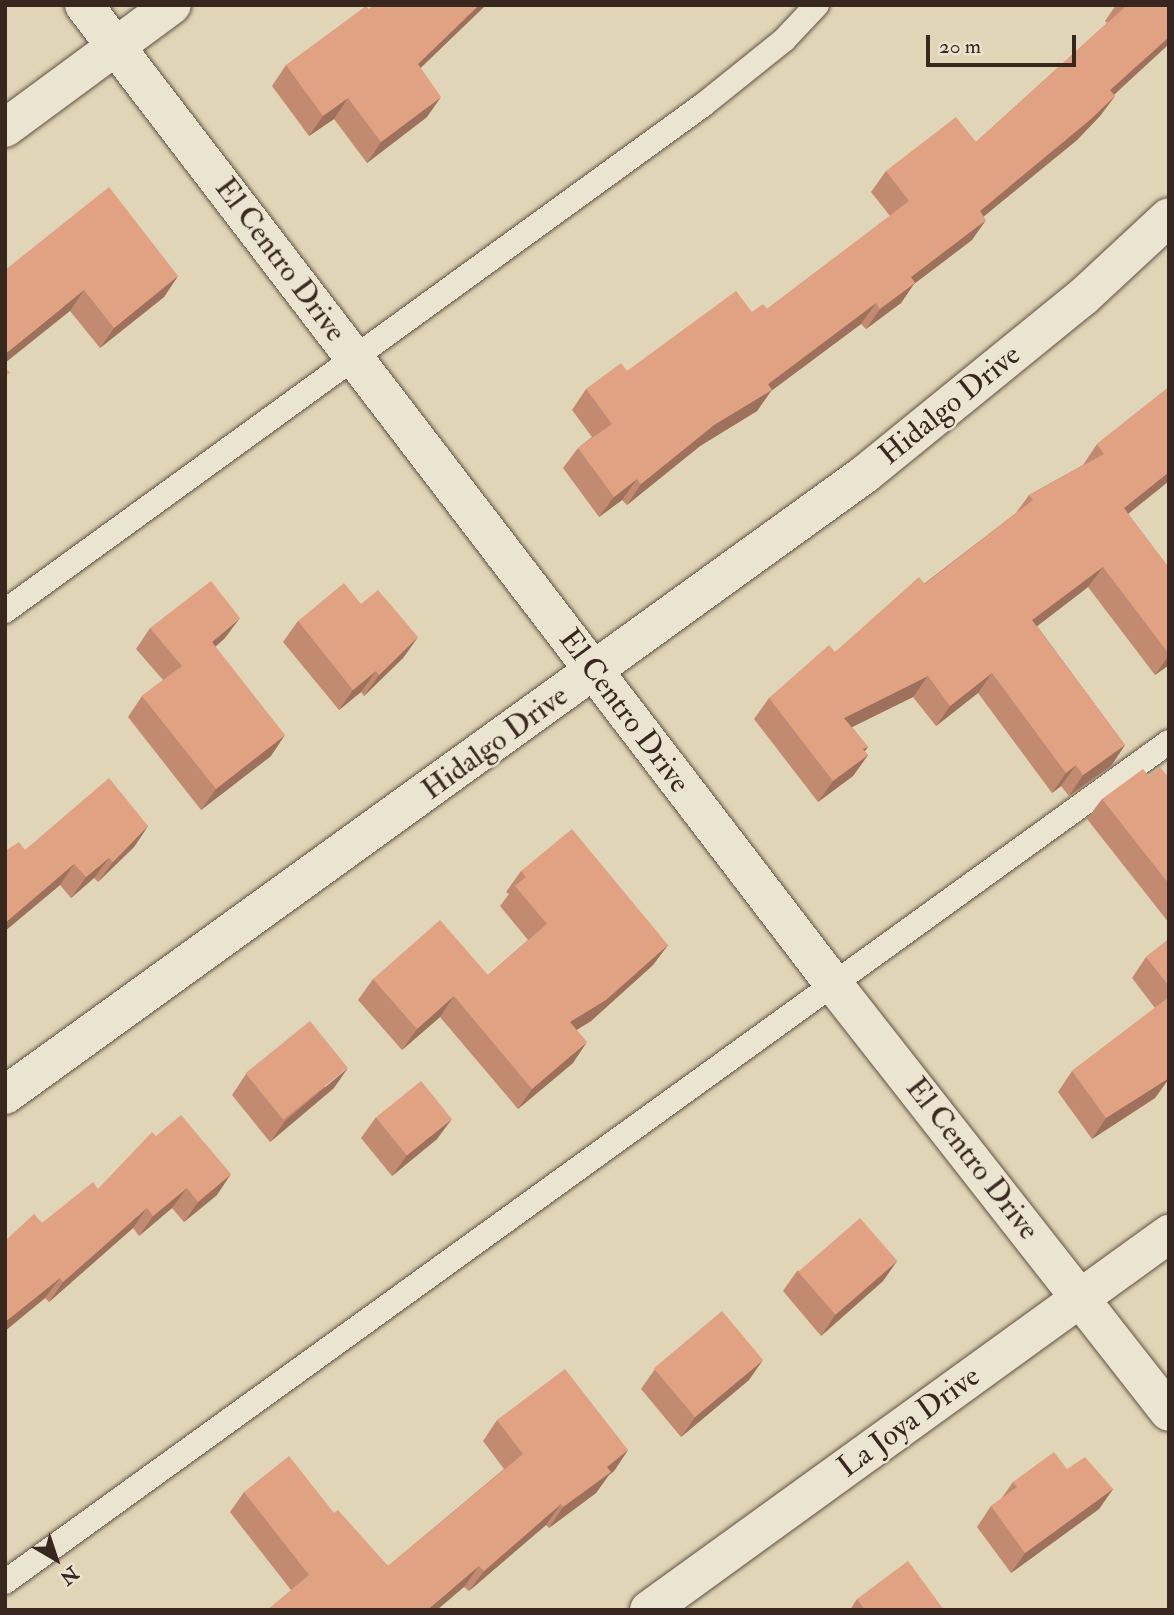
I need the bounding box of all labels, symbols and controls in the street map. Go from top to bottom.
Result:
scale bar [929,21,1080,65]
text: 20 m [939,33,981,60]
street label: El Centro Drive [207,171,353,349]
street label: Hidalgo Drive [872,337,1028,473]
street label: El Centro Drive [551,622,697,800]
street label: Hidalgo Drive [415,678,575,808]
street label: El Centro Drive [898,1071,1046,1247]
street label: La Joya Drive [831,1358,987,1486]
north arrow [21,1524,91,1594]
text: N [55,1561,83,1590]

